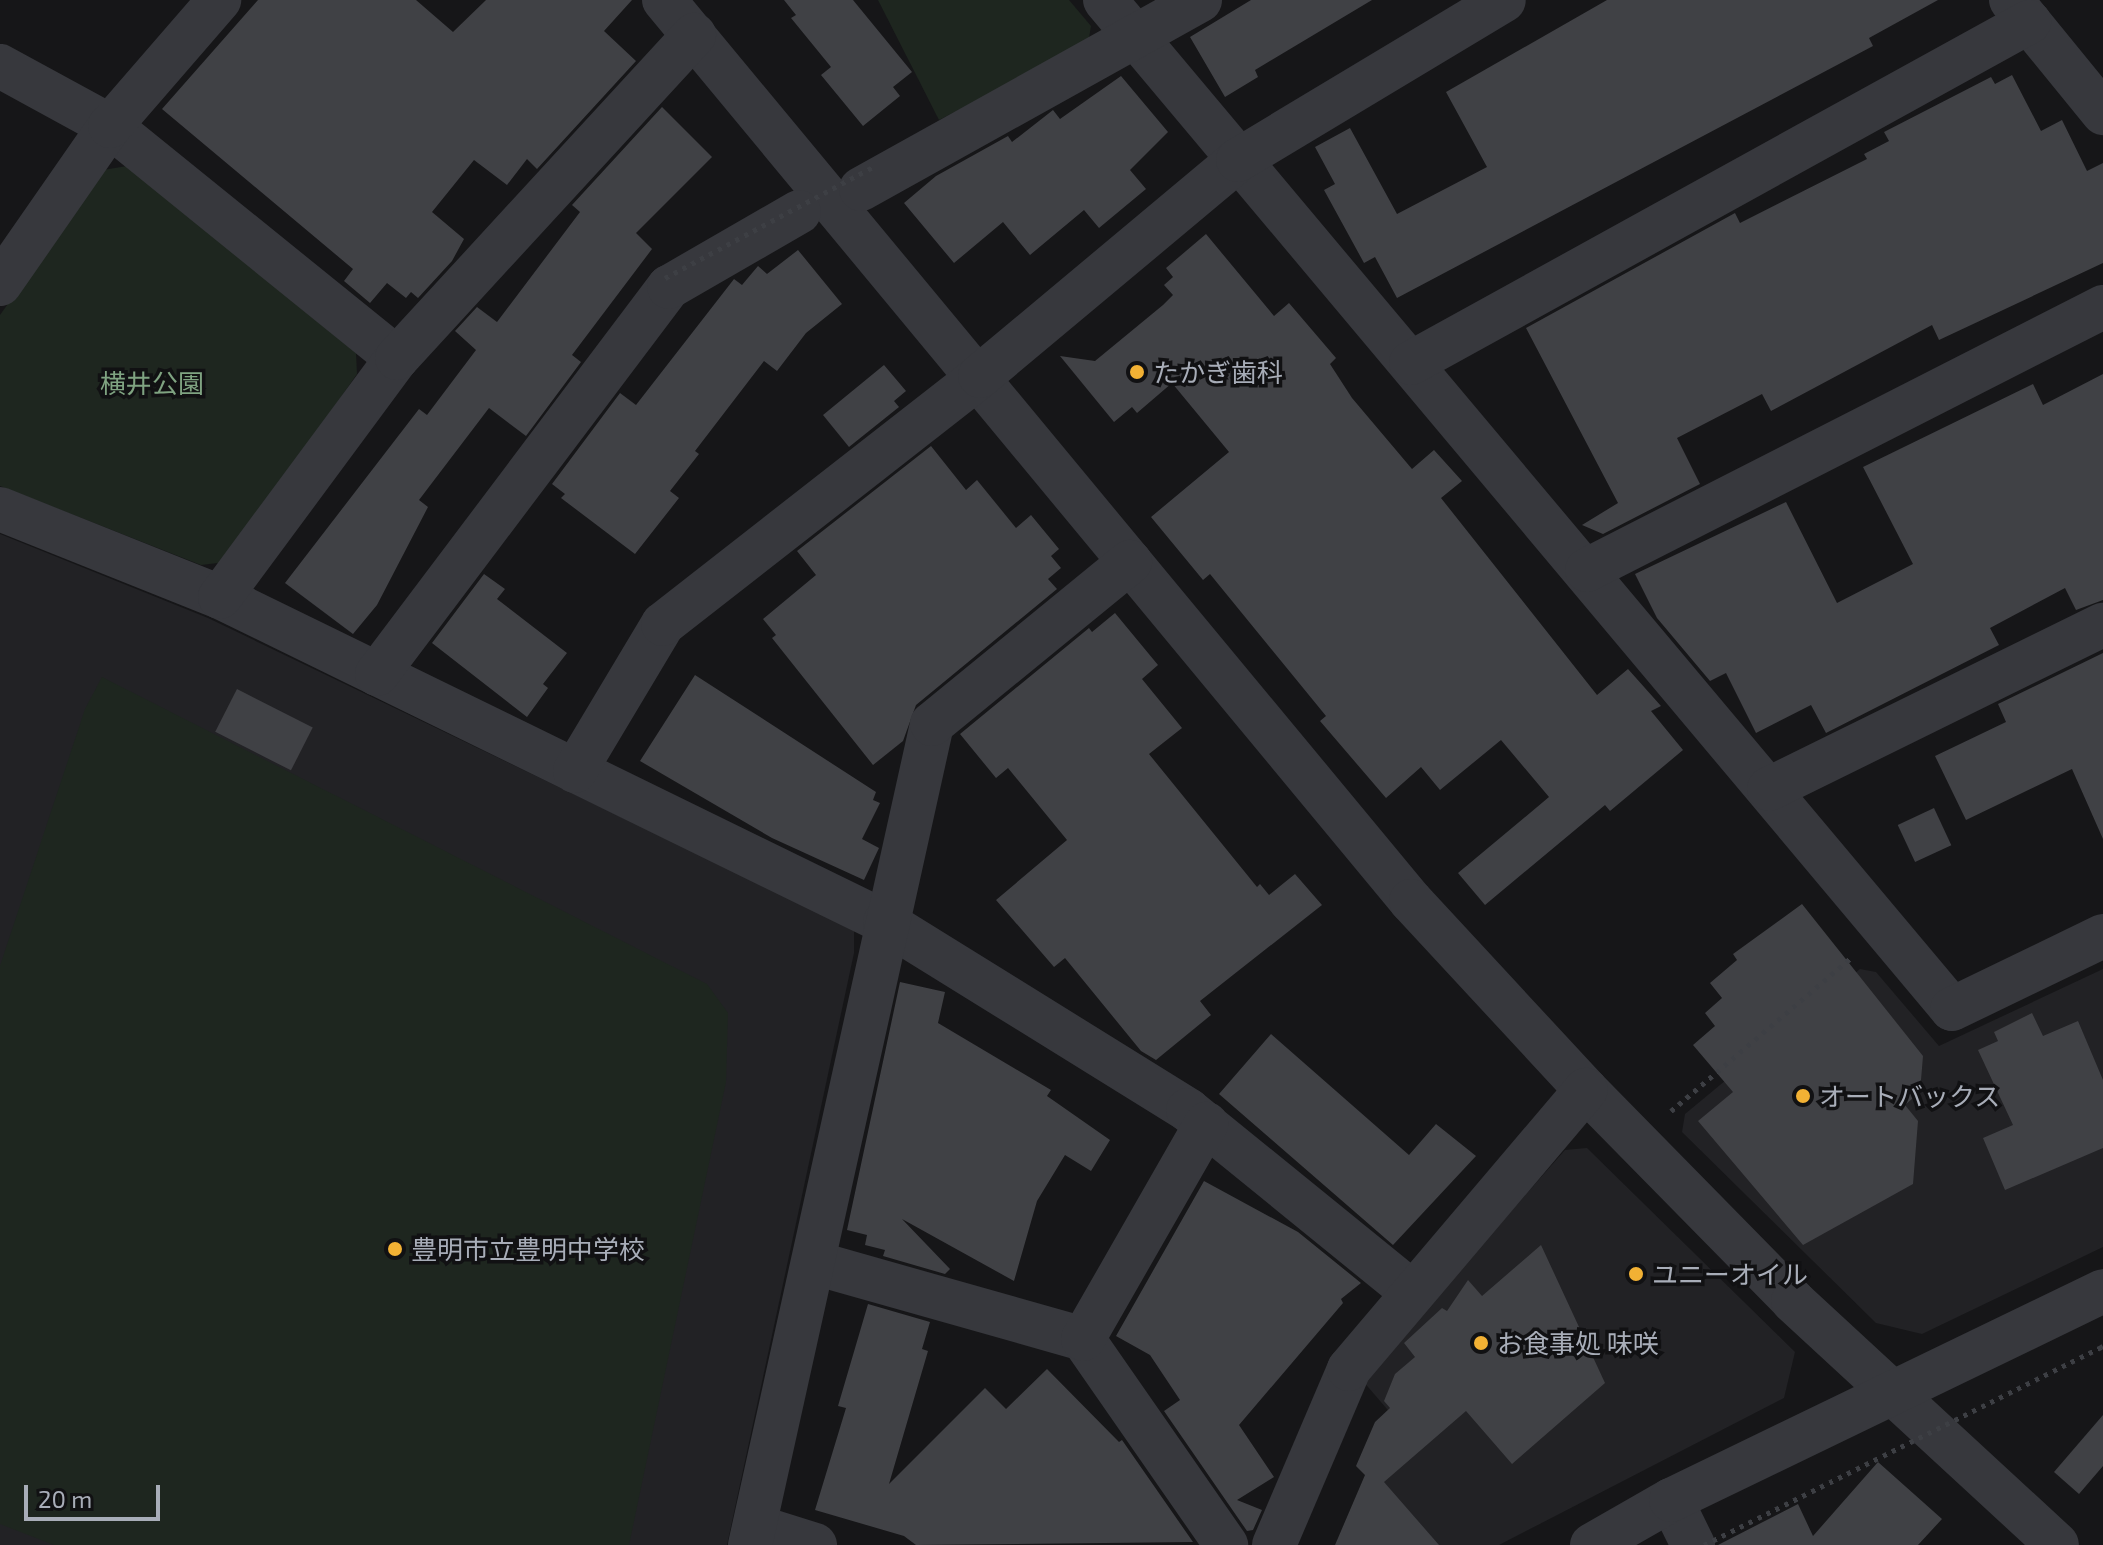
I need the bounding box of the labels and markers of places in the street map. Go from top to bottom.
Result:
place label: たかぎ歯科 [1153,356,1283,388]
marker: たかぎ歯科 [1128,363,1146,381]
place label: オートバックス [1819,1080,2001,1112]
marker: オートバックス [1794,1087,1812,1105]
place label: 豊明市立豊明中学校 [411,1233,645,1265]
marker: 豊明市立豊明中学校 [386,1240,404,1258]
place label: ユニーオイル [1652,1258,1808,1290]
marker: ユニーオイル [1627,1265,1645,1283]
place label: お食事処 味咲 [1497,1327,1659,1359]
marker: お食事処 味咲 [1472,1334,1490,1352]

